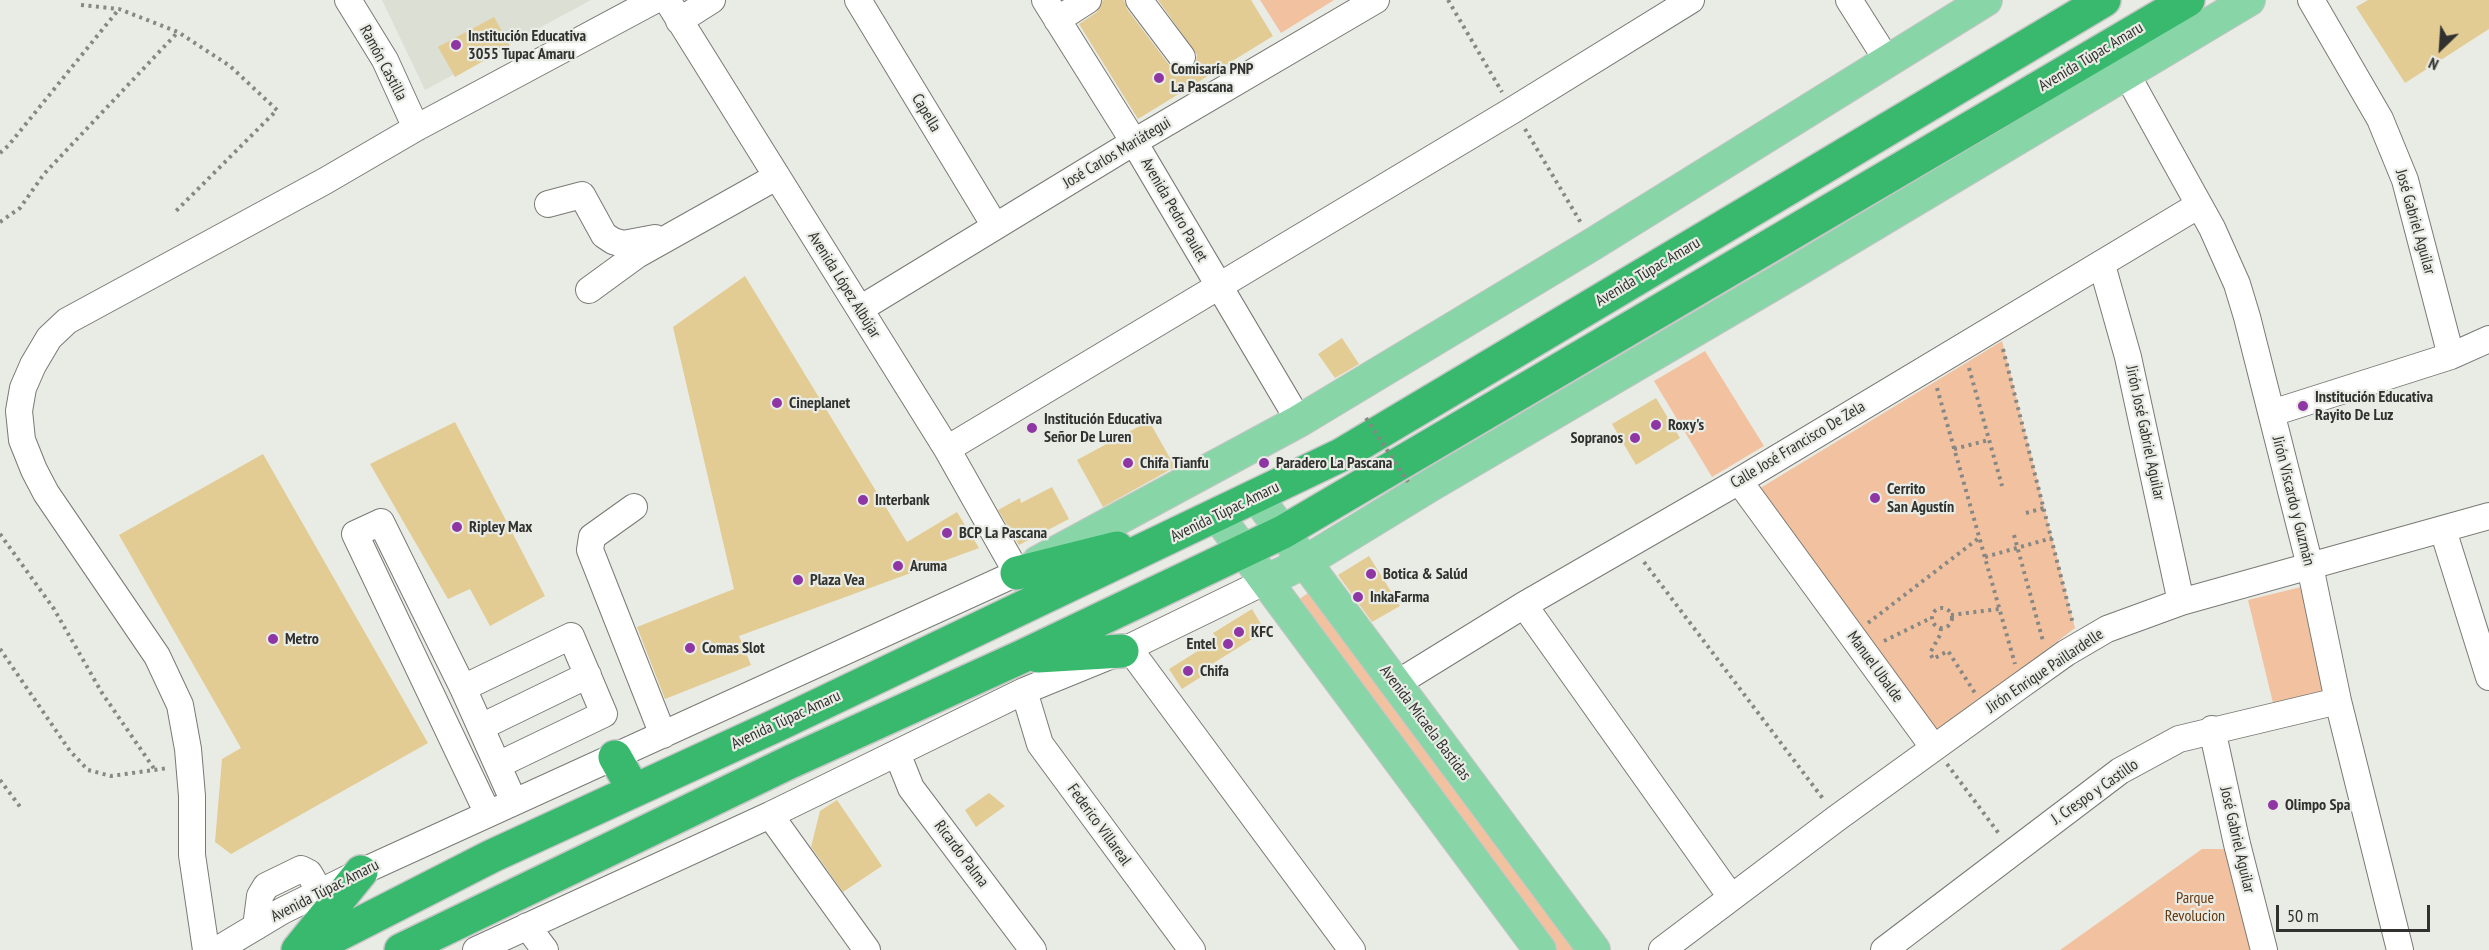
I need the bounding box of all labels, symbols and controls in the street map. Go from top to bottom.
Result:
street label: Avenida Túpac Amaru [2035,18,2147,96]
north arrow [2411,18,2471,78]
street label: Ramón Castilla [355,22,411,104]
place label: Institución Educativa 3055 Tupac Amaru [468,26,586,64]
marker: Institución Educativa 3055 Tupac Amaru [449,38,463,52]
text: N [2425,53,2442,75]
place label: Comisaría PNP La Pascana [1171,59,1253,97]
marker: Comisaría PNP La Pascana [1152,71,1166,85]
street label: Capella [907,91,945,135]
street label: José Carlos Mariátegui [1060,113,1174,193]
street label: Avenida Pedro Paulet [1136,155,1212,265]
street label: José Gabriel Aguilar [2391,167,2439,277]
street label: Avenida López Albújar [804,228,884,342]
street label: Avenida Túpac Amaru [1592,233,1704,311]
street label: Jirón José Gabriel Aguilar [2121,364,2169,502]
place label: Institución Educativa Rayito De Luz [2315,387,2433,425]
place label: Cineplanet [789,393,850,413]
marker: Cineplanet [770,396,784,410]
street label: Calle José Francisco De Zela [1727,397,1869,493]
marker: Institución Educativa Rayito De Luz [2296,399,2310,413]
place label: Institución Educativa Señor De Luren [1044,409,1162,447]
place label: Roxy's [1668,415,1704,435]
marker: Roxy's [1649,418,1663,432]
marker: Institución Educativa Señor De Luren [1025,421,1039,435]
place label: Sopranos [1571,428,1623,448]
marker: Sopranos [1628,431,1642,445]
street label: Jirón Viscardo y Guzmán [2268,434,2318,568]
place label: Chifa Tianfu [1140,453,1209,473]
place label: Paradero La Pascana [1276,453,1392,473]
marker: Chifa Tianfu [1121,456,1135,470]
marker: Paradero La Pascana [1257,456,1271,470]
street label: Avenida Túpac Amaru [1168,477,1282,547]
place label: Cerrito San Agustín [1887,479,1954,517]
place label: Interbank [875,490,930,510]
marker: Cerrito San Agustín [1868,491,1882,505]
marker: Interbank [856,493,870,507]
place label: Ripley Max [469,517,532,537]
marker: Ripley Max [450,520,464,534]
place label: BCP La Pascana [959,523,1047,543]
marker: BCP La Pascana [940,526,954,540]
place label: Aruma [910,556,947,576]
marker: Aruma [891,559,905,573]
place label: Botica & Salúd [1383,564,1467,584]
marker: Botica & Salúd [1364,567,1378,581]
place label: Plaza Vea [810,570,865,590]
marker: Plaza Vea [791,573,805,587]
place label: InkaFarma [1370,587,1429,607]
marker: InkaFarma [1351,590,1365,604]
place label: KFC [1251,622,1273,642]
marker: KFC [1232,625,1246,639]
street label: Jirón Enrique Paillardelle [1983,625,2107,717]
street label: Manuel Ubalde [1843,628,1907,706]
place label: Metro [285,629,319,649]
marker: Metro [266,632,280,646]
place label: Entel [1187,634,1216,654]
marker: Entel [1221,637,1235,651]
place label: Comas Slot [702,638,765,658]
marker: Comas Slot [683,641,697,655]
place label: Chifa [1200,661,1229,681]
street label: Avenida Micaela Bastidas [1376,662,1474,784]
marker: Chifa [1181,664,1195,678]
street label: Avenida Túpac Amaru [728,686,844,754]
street label: J. Crespo y Castillo [2048,755,2142,829]
street label: Federico Villareal [1063,780,1135,870]
street label: José Gabriel Aguilar [2215,785,2259,895]
place label: Olimpo Spa [2285,795,2350,815]
marker: Olimpo Spa [2266,798,2280,812]
street label: Ricardo Palma [930,817,992,891]
street label: Avenida Túpac Amaru [268,856,382,926]
park label: Parque Revolucion [2165,888,2225,926]
scale bar [2279,893,2434,931]
text: 50 m [2287,904,2319,927]

